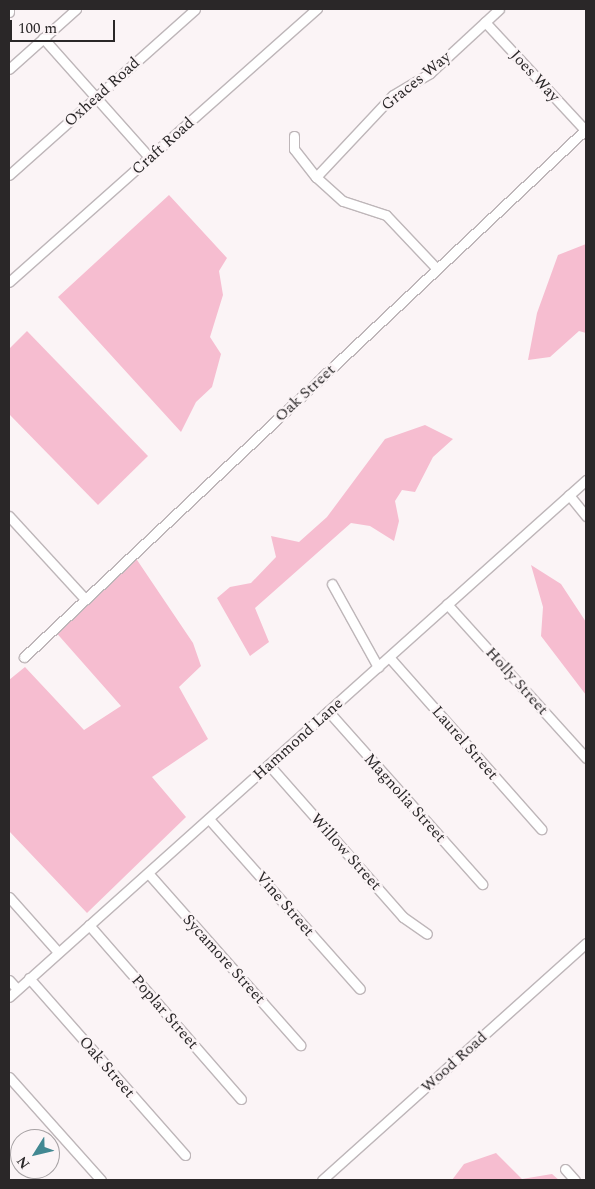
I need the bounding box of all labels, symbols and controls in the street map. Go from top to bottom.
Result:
scale bar [12,10,118,42]
text: 100 m [18,17,57,40]
street label: Joes Way [506,46,564,106]
street label: Graces Way [377,47,455,115]
street label: Oxhead Road [60,53,144,131]
street label: Craft Road [128,113,198,179]
street label: Oak Street [271,360,339,426]
street label: Holly Street [482,643,552,719]
street label: Hammond Lane [249,694,347,784]
street label: Laurel Street [428,702,502,784]
street label: Magnolia Street [360,750,450,846]
street label: Willow Street [307,810,385,894]
street label: Vine Street [252,868,318,940]
street label: Sycamore Street [179,910,269,1008]
street label: Poplar Street [127,971,203,1053]
street label: Wood Road [417,1027,491,1097]
street label: Oak Street [75,1032,139,1102]
north arrow [10,1129,60,1179]
text: N [11,1152,35,1173]

